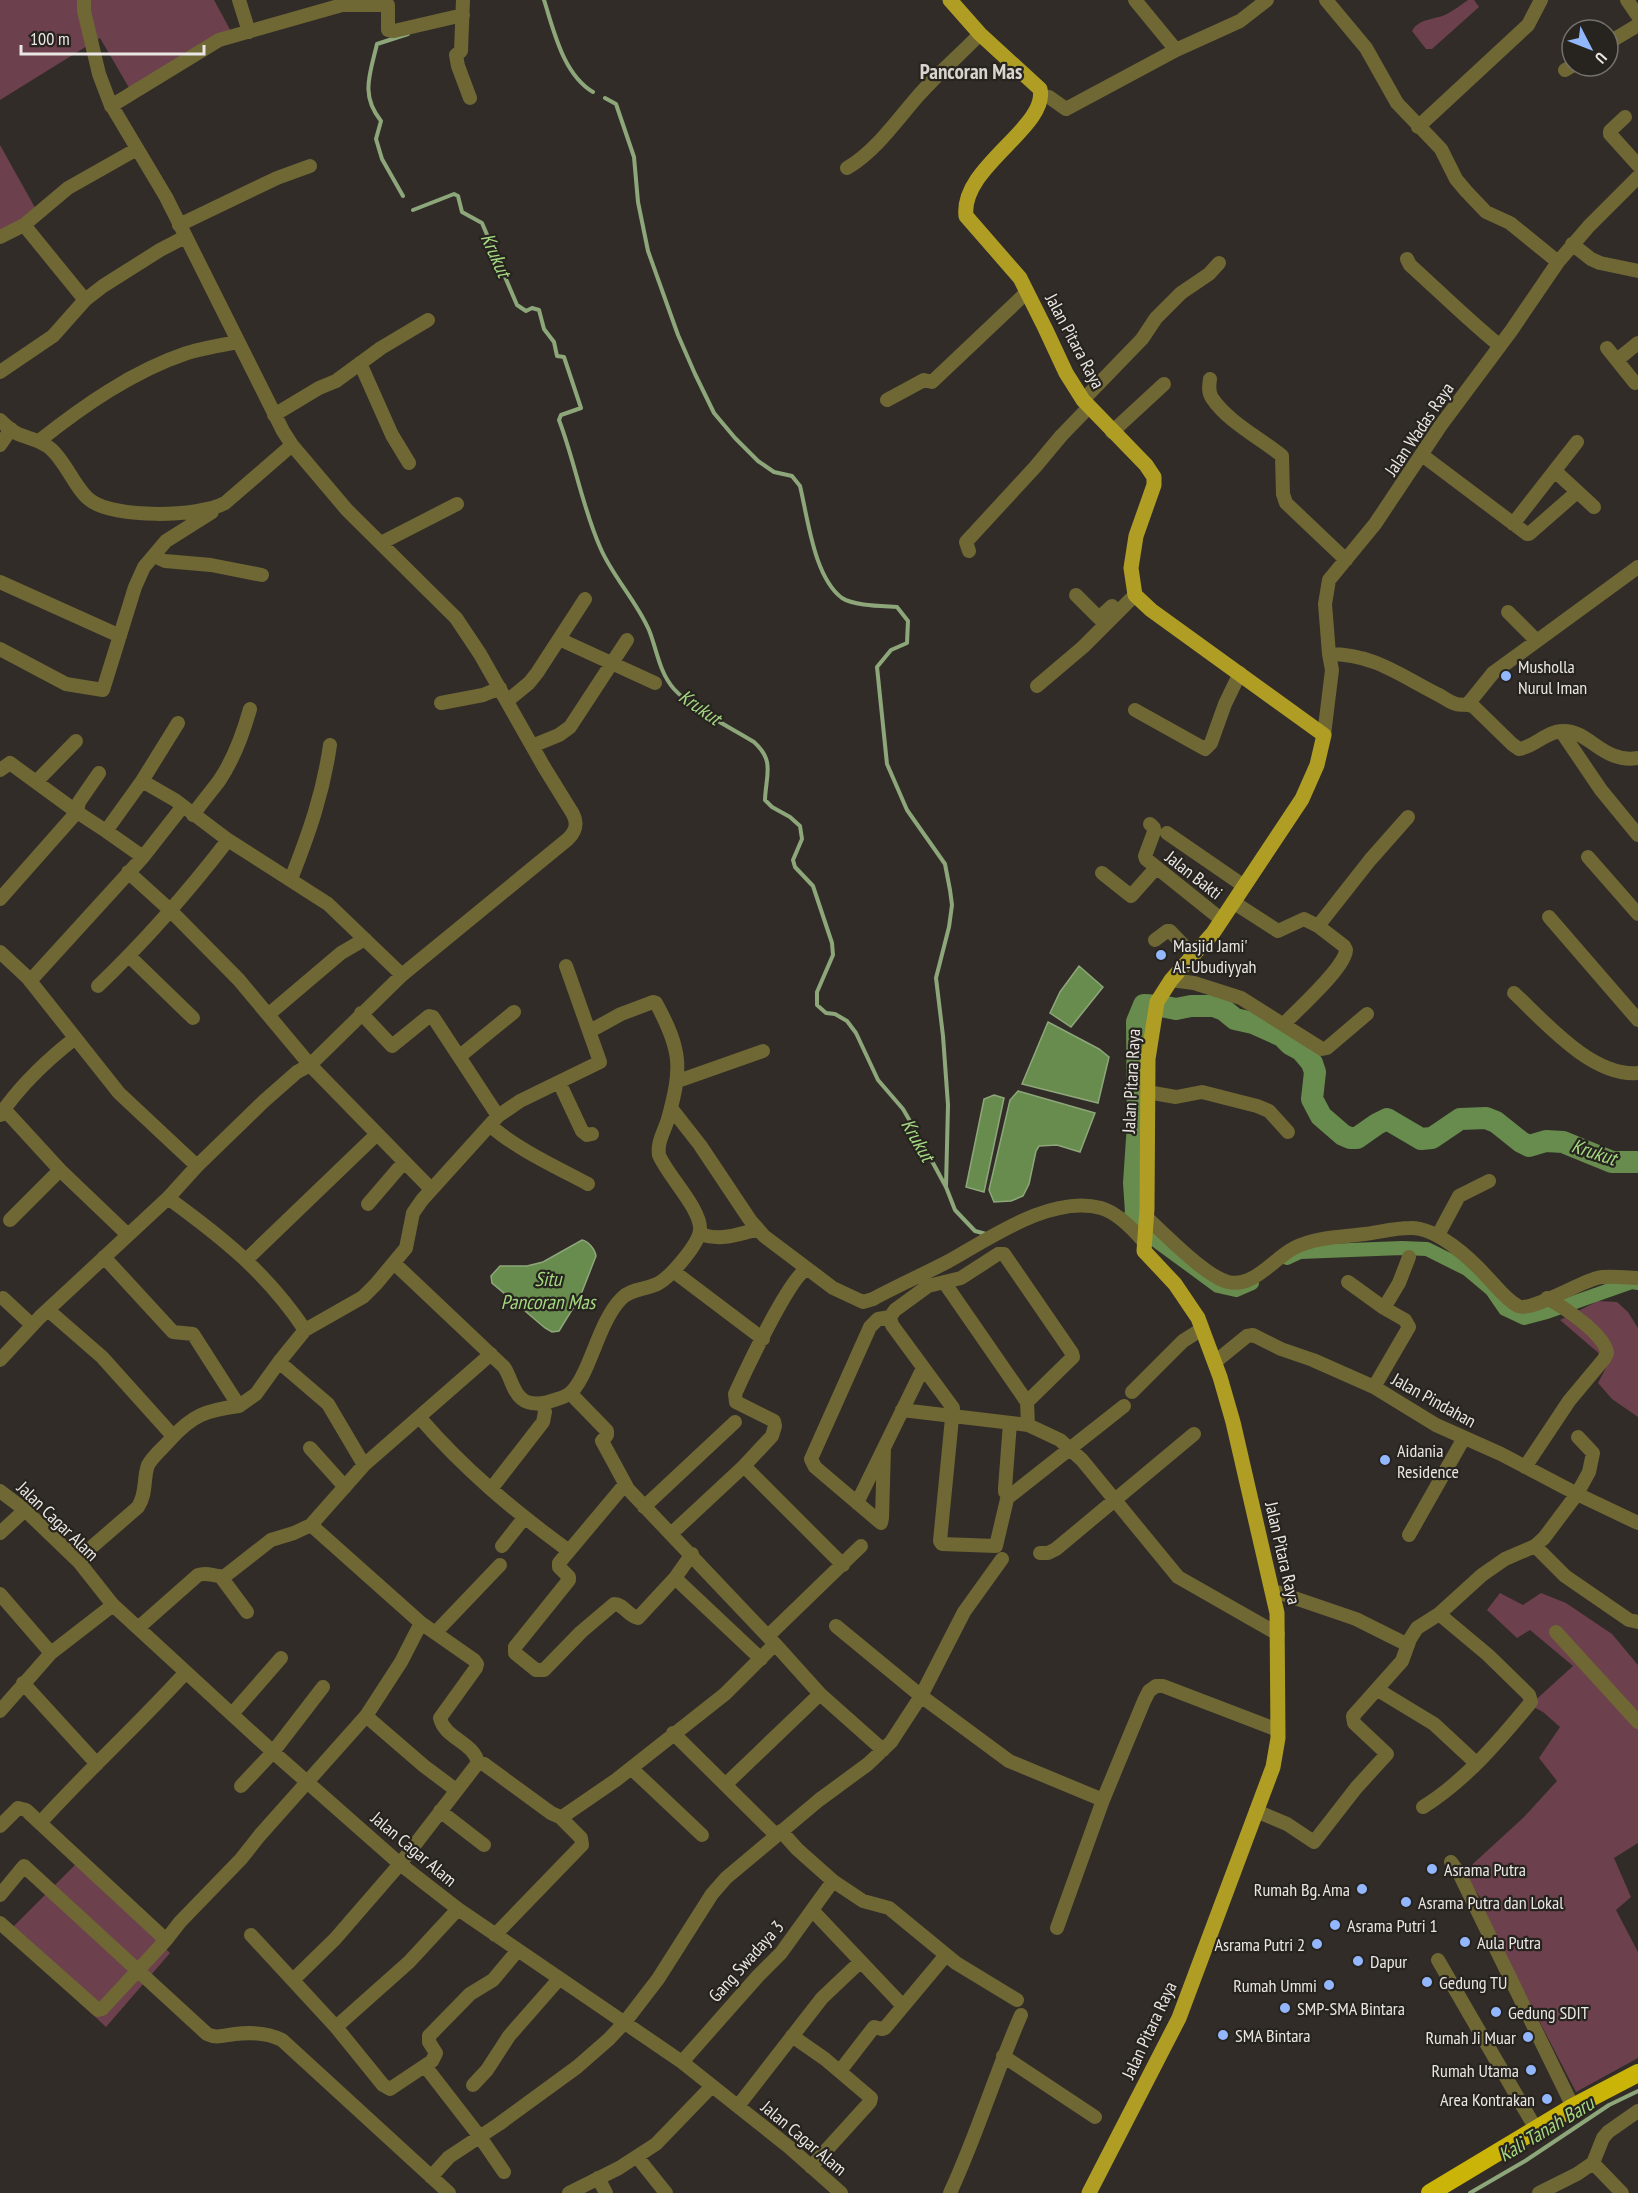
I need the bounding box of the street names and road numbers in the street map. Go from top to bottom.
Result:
street label: Jalan Pitara Raya [1040,289,1110,393]
street label: Jalan Wadas Raya [1379,378,1459,481]
street label: Jalan Bakti [1160,845,1227,904]
street label: Jalan Pitara Raya [1117,1028,1145,1135]
street label: Jalan Pindahan [1387,1367,1480,1433]
street label: Jalan Cagar Alam [12,1476,104,1566]
street label: Jalan Pitara Raya [1260,1498,1306,1607]
street label: Jalan Cagar Alam [366,1806,462,1891]
street label: Gang Swadaya 3 [703,1915,789,2007]
street label: Jalan Pitara Raya [1116,1978,1182,2083]
street label: Jalan Cagar Alam [756,2095,852,2180]

